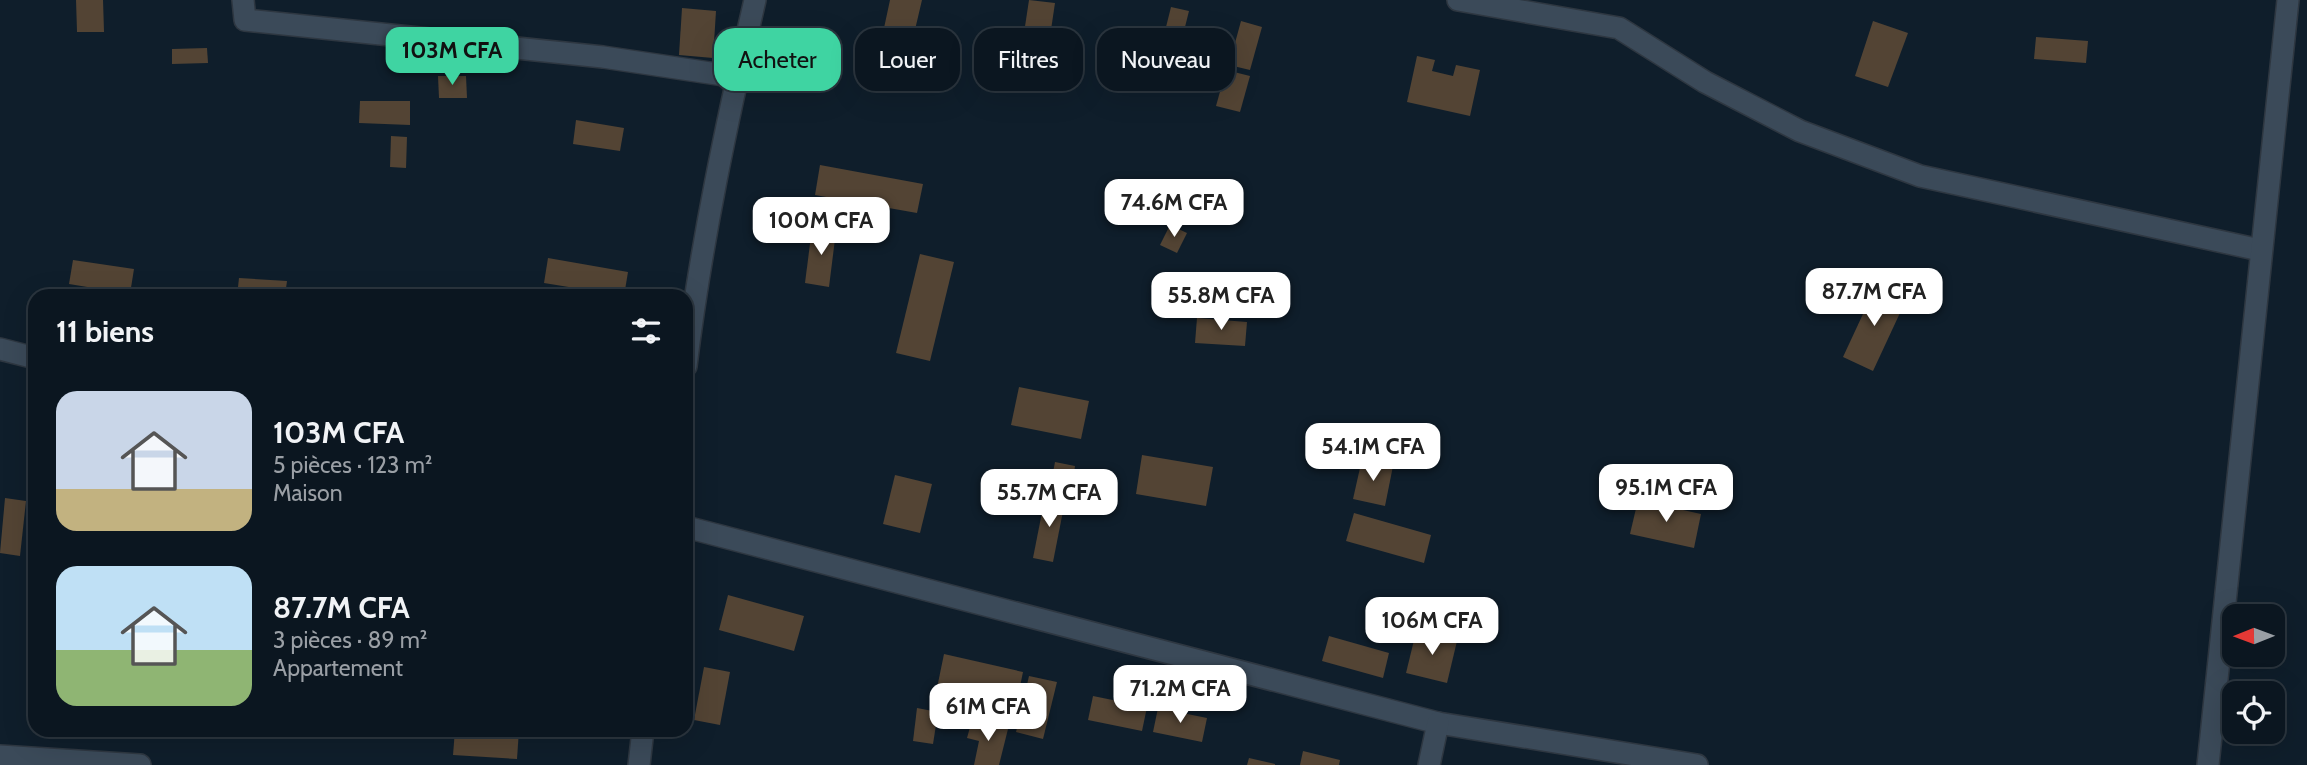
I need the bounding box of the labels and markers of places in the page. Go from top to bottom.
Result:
pin: 103M CFA [380,28,524,87]
pin: 74.6M CFA [1094,180,1254,239]
pin: 100M CFA [749,198,893,257]
pin: 87.7M CFA [1794,268,1954,328]
pin: 55.8M CFA [1141,272,1301,332]
pin: 54.1M CFA [1293,424,1453,483]
pin: 95.1M CFA [1586,464,1746,524]
pin: 55.7M CFA [969,470,1129,529]
pin: 106M CFA [1360,598,1504,657]
pin: 71.2M CFA [1100,666,1260,725]
pin: 61M CFA [923,684,1053,743]

